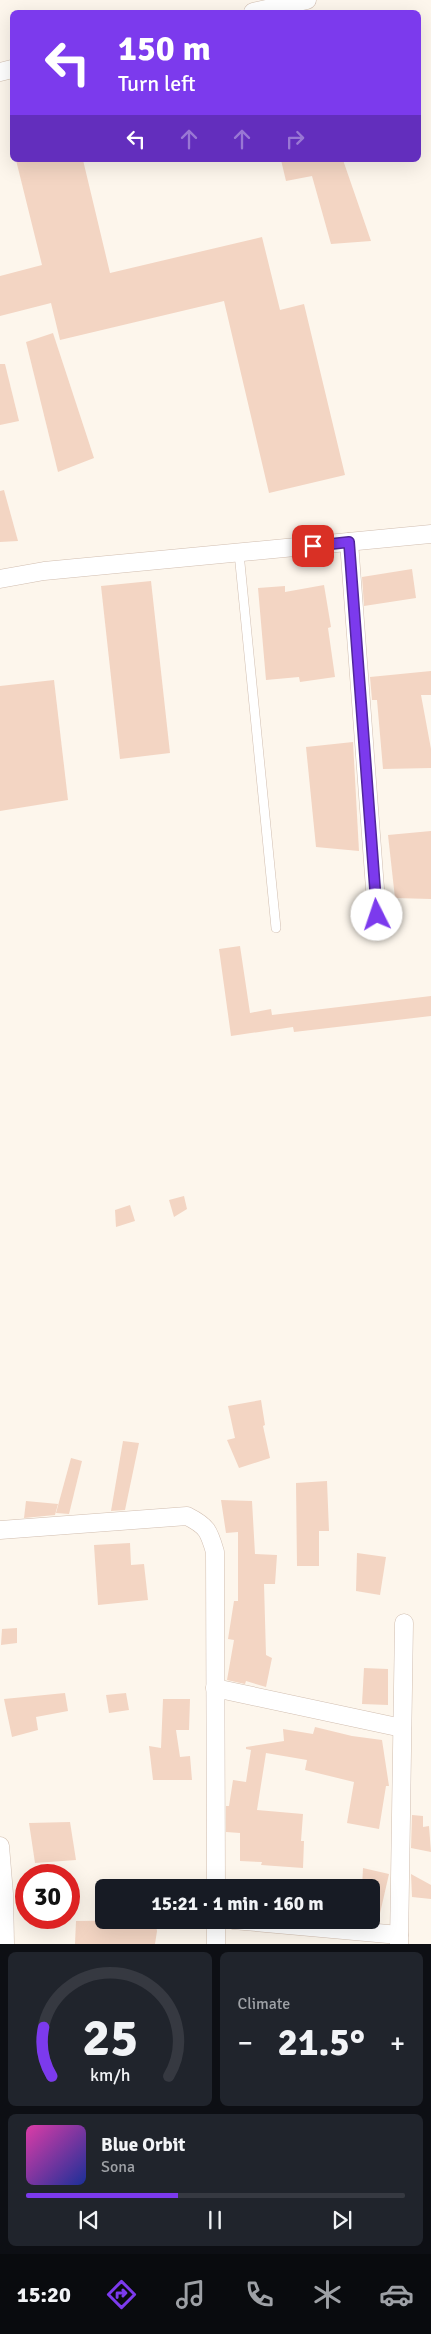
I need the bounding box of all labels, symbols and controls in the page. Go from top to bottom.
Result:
text: 150 m [118,27,211,70]
icon: left [35,30,100,95]
text: Turn left [118,70,196,97]
icon: left [122,125,150,153]
icon: ahead [175,125,203,153]
icon: ahead [228,125,256,153]
icon: right [281,125,309,153]
pin [292,525,334,567]
icon: arrive [299,532,327,560]
position arrow [350,888,402,940]
speed limit sign: 30 [15,1864,80,1929]
text: 15:21 · 1 min · 160 m [151,1892,324,1916]
text: Climate [238,1994,290,2014]
text: 25 [82,2006,138,2070]
text: 21.5° [277,2019,365,2066]
text: − [238,2026,253,2060]
text: + [390,2026,405,2060]
text: km/h [90,2064,130,2086]
text: Blue Orbit [101,2133,185,2157]
text: Sona [101,2157,135,2177]
icon: previous [75,2206,103,2234]
icon: pause [201,2206,229,2234]
icon: next [328,2206,356,2234]
icon: directions [104,2277,139,2312]
icon: music [173,2277,208,2312]
icon: phone [242,2277,277,2312]
icon: climate [310,2277,345,2312]
icon: car [379,2277,414,2312]
text: 15:20 [17,2281,71,2308]

